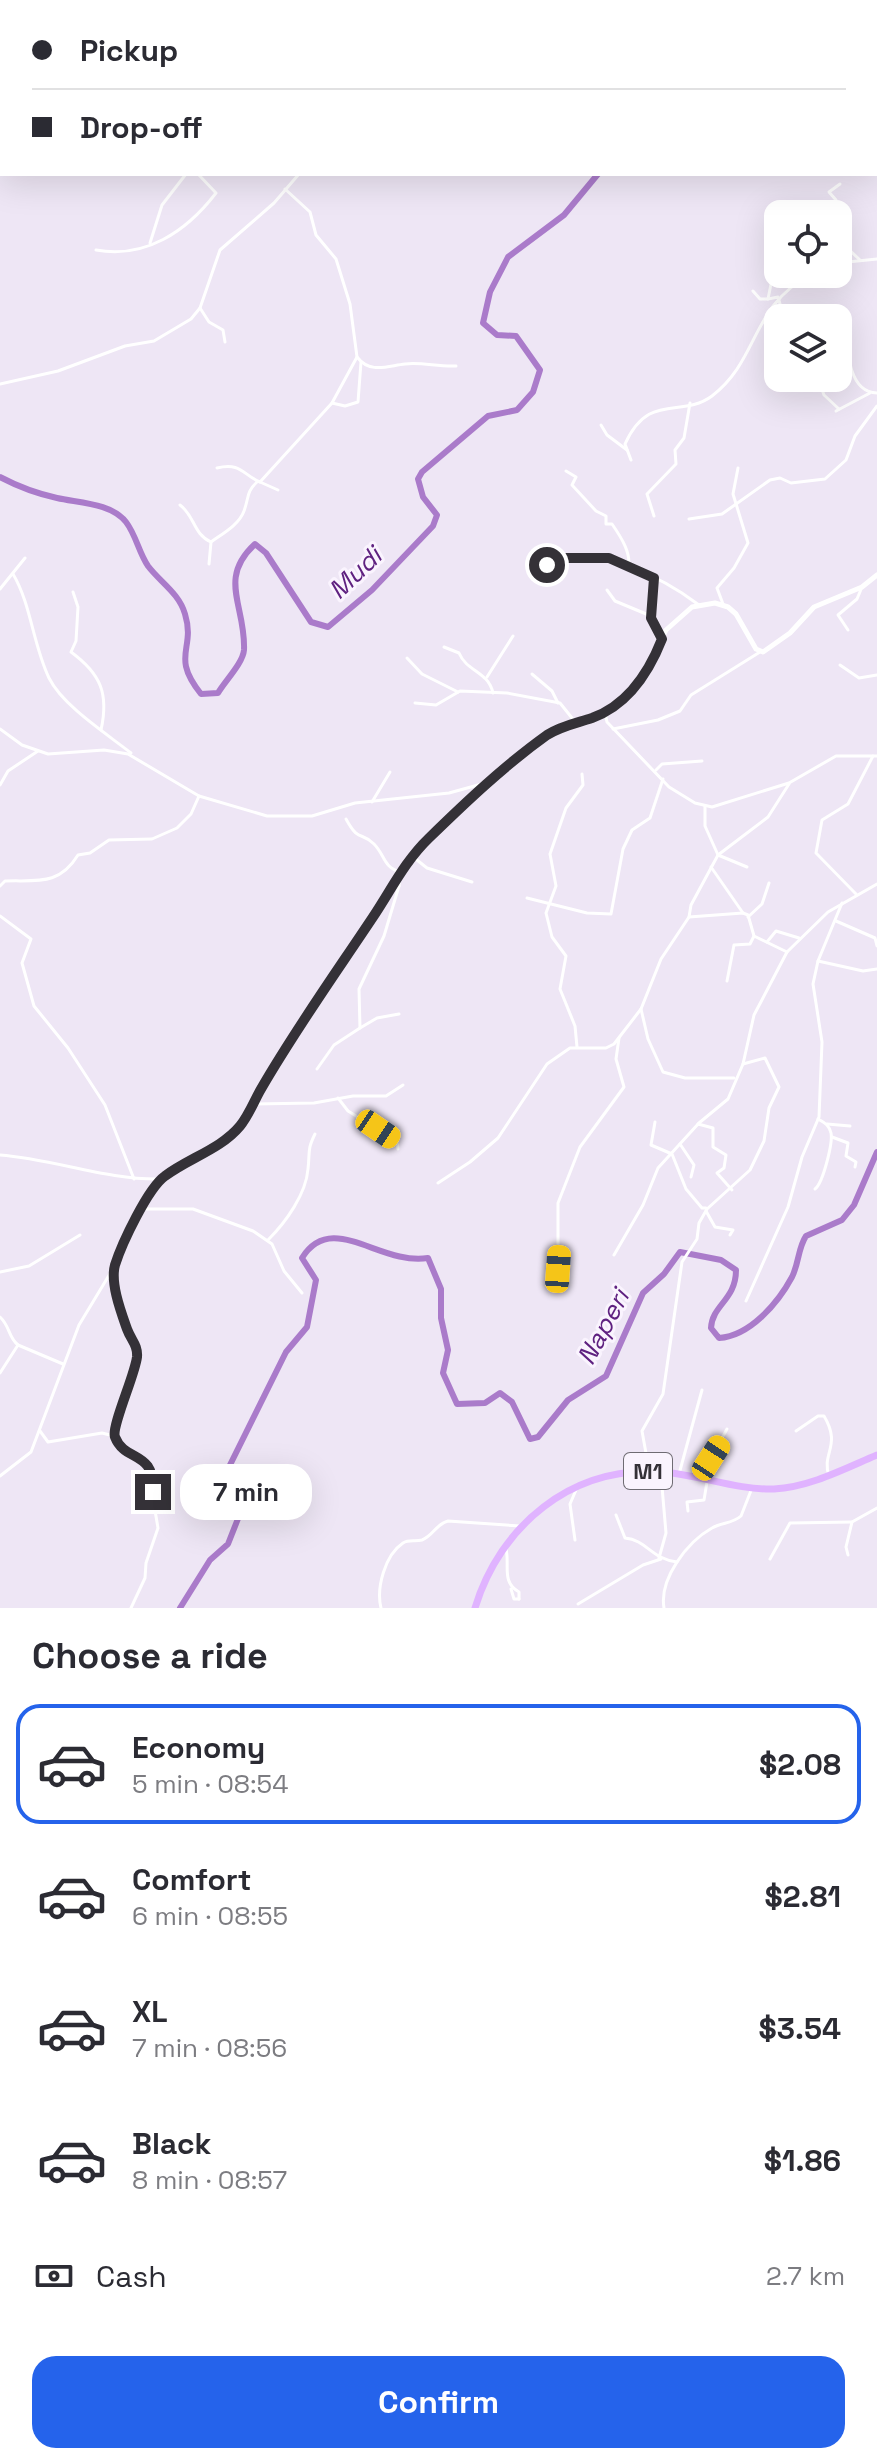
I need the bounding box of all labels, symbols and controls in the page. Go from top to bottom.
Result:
text: Pickup [80,31,178,70]
text: Drop-off [80,108,203,147]
map controls [764,200,852,392]
button: locate [764,200,852,288]
button: layers [764,304,852,392]
water label: Mudi [321,538,391,607]
route start [529,547,565,583]
car [351,1106,405,1152]
car [544,1244,572,1294]
water label: Naperi [569,1281,638,1371]
car [688,1431,734,1485]
road number: M1 [624,1453,672,1489]
callout: 7 min [181,1464,313,1520]
route end [135,1474,171,1510]
text: 7 min [213,1475,279,1509]
text: Choose a ride [32,1633,268,1679]
icon: car [36,1728,108,1800]
text: Economy [132,1728,265,1767]
text: $2.08 [759,1745,841,1784]
text: 5 min · 08:54 [132,1767,288,1801]
icon: car [36,1860,108,1932]
text: Comfort [132,1860,251,1899]
text: $2.81 [765,1877,841,1916]
text: 6 min · 08:55 [132,1899,288,1933]
icon: car [36,1992,108,2064]
text: XL [132,1992,168,2031]
text: $3.54 [759,2009,841,2048]
text: 7 min · 08:56 [132,2031,287,2065]
icon: car [36,2124,108,2196]
text: Black [132,2124,211,2163]
text: $1.86 [764,2141,841,2180]
text: 8 min · 08:57 [132,2163,287,2197]
icon: cash [32,2254,76,2298]
text: Cash [96,2257,167,2296]
text: 2.7 km [766,2259,845,2293]
button: Confirm [32,2356,845,2448]

